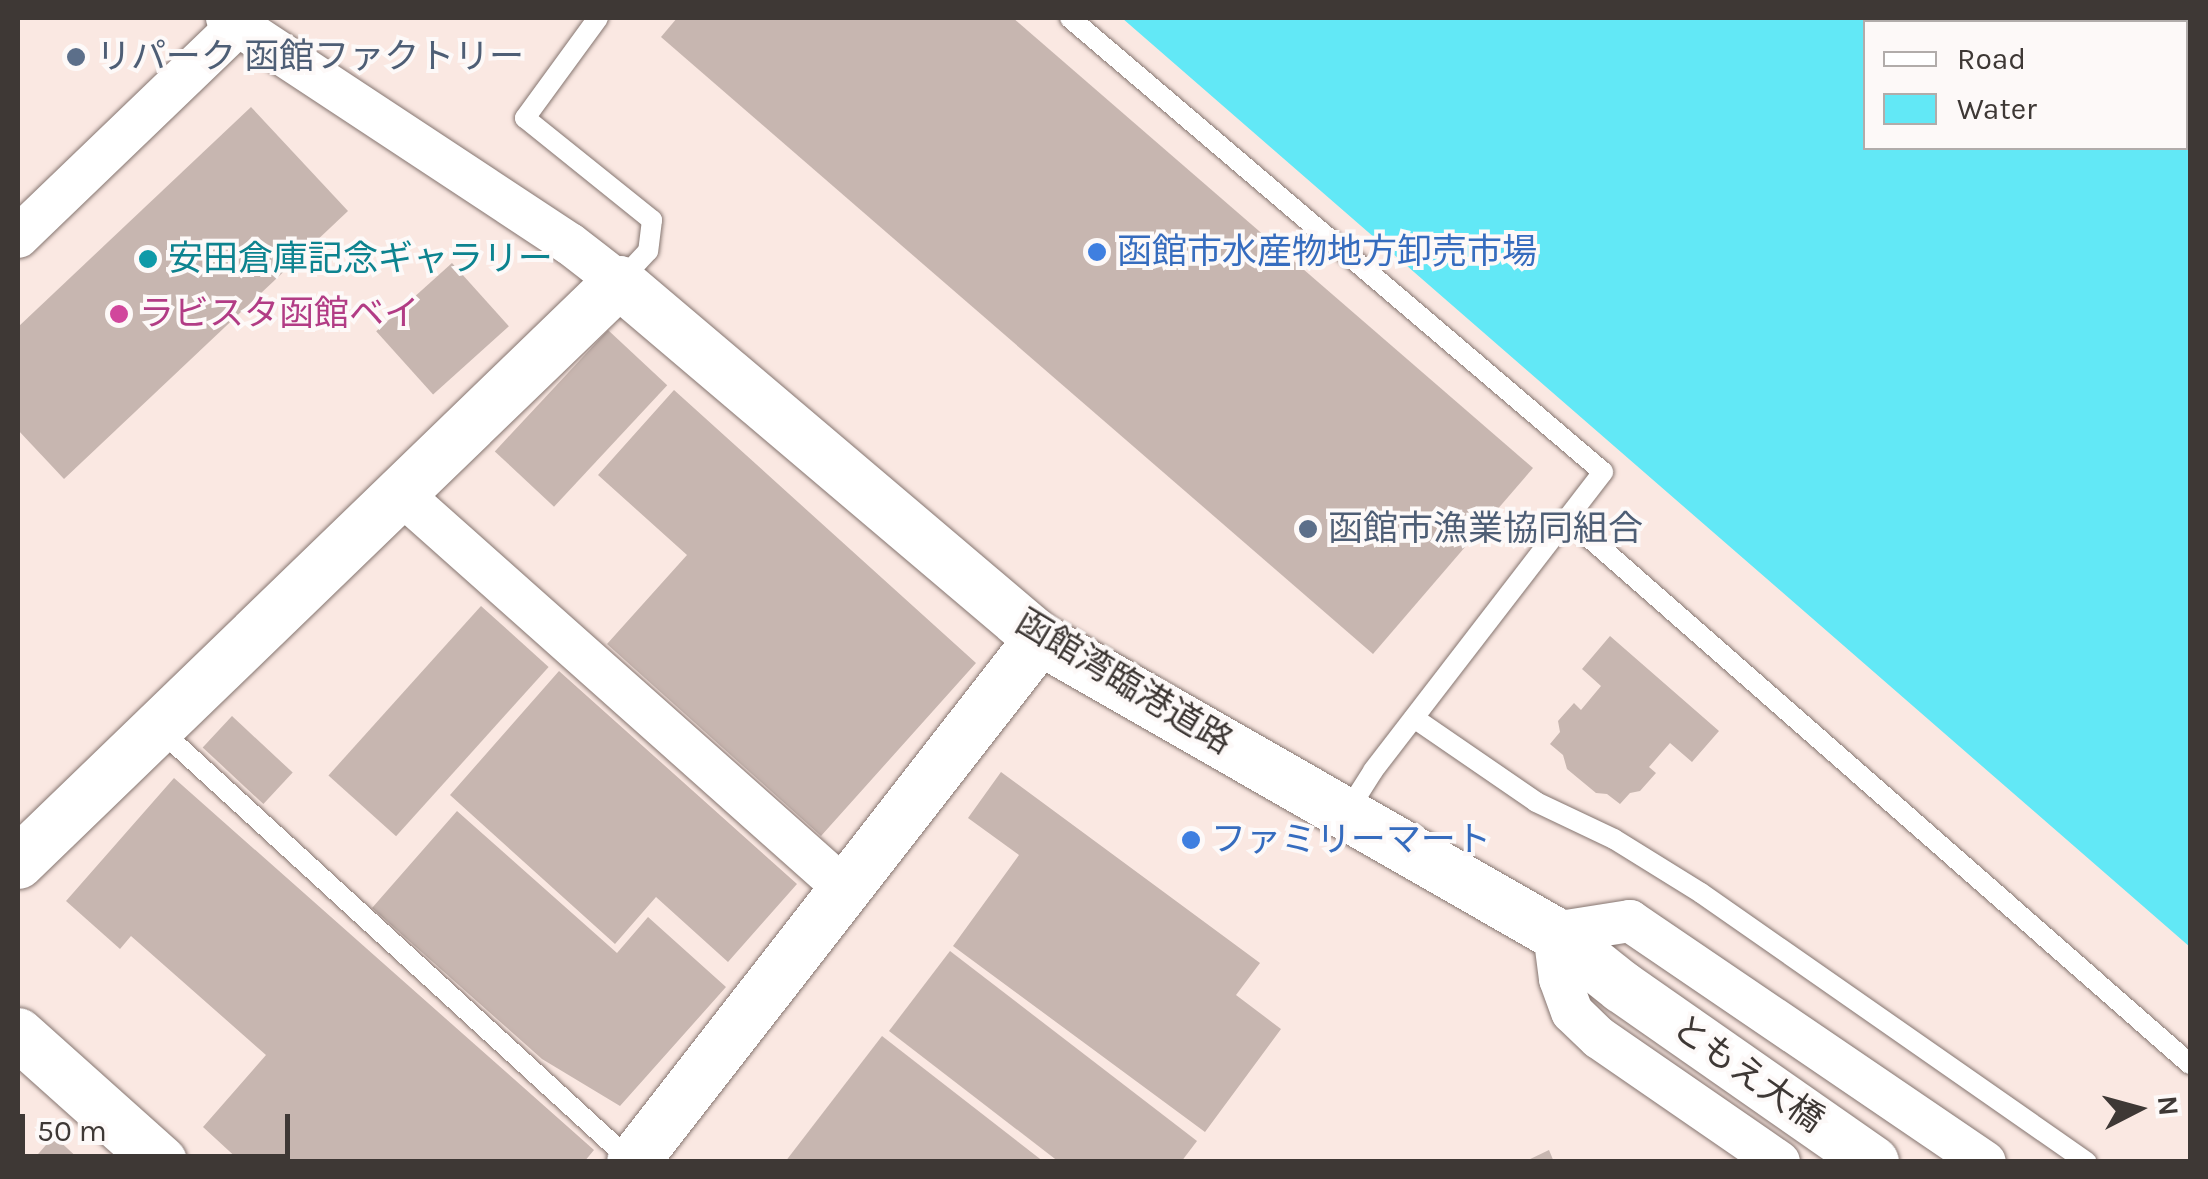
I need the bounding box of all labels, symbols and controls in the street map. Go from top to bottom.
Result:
legend [1863,20,2188,150]
place label: リパーク 函館ファクトリー [96,36,524,78]
text: Road [1957,41,2026,77]
marker: リパーク 函館ファクトリー [65,46,87,68]
text: Water [1957,91,2037,127]
place label: 函館市水産物地方卸売市場 [1117,231,1537,273]
place label: 安田倉庫記念ギャラリー [168,238,553,280]
marker: 函館市水産物地方卸売市場 [1086,241,1108,263]
marker: 安田倉庫記念ギャラリー [137,248,159,270]
place label: ラビスタ函館ベイ [139,293,419,335]
marker: ラビスタ函館ベイ [108,303,130,325]
place label: 函館市漁業協同組合 [1328,508,1643,550]
marker: 函館市漁業協同組合 [1297,518,1319,540]
street label: 函館湾臨港道路 [1008,601,1240,763]
place label: ファミリーマート [1211,819,1491,861]
marker: ファミリーマート [1180,829,1202,851]
street label: ともえ大橋 [1664,1007,1832,1141]
north arrow [2088,1059,2188,1159]
scale bar [25,1094,295,1156]
text: N [2151,1094,2186,1118]
text: 50 m [37,1113,107,1149]

